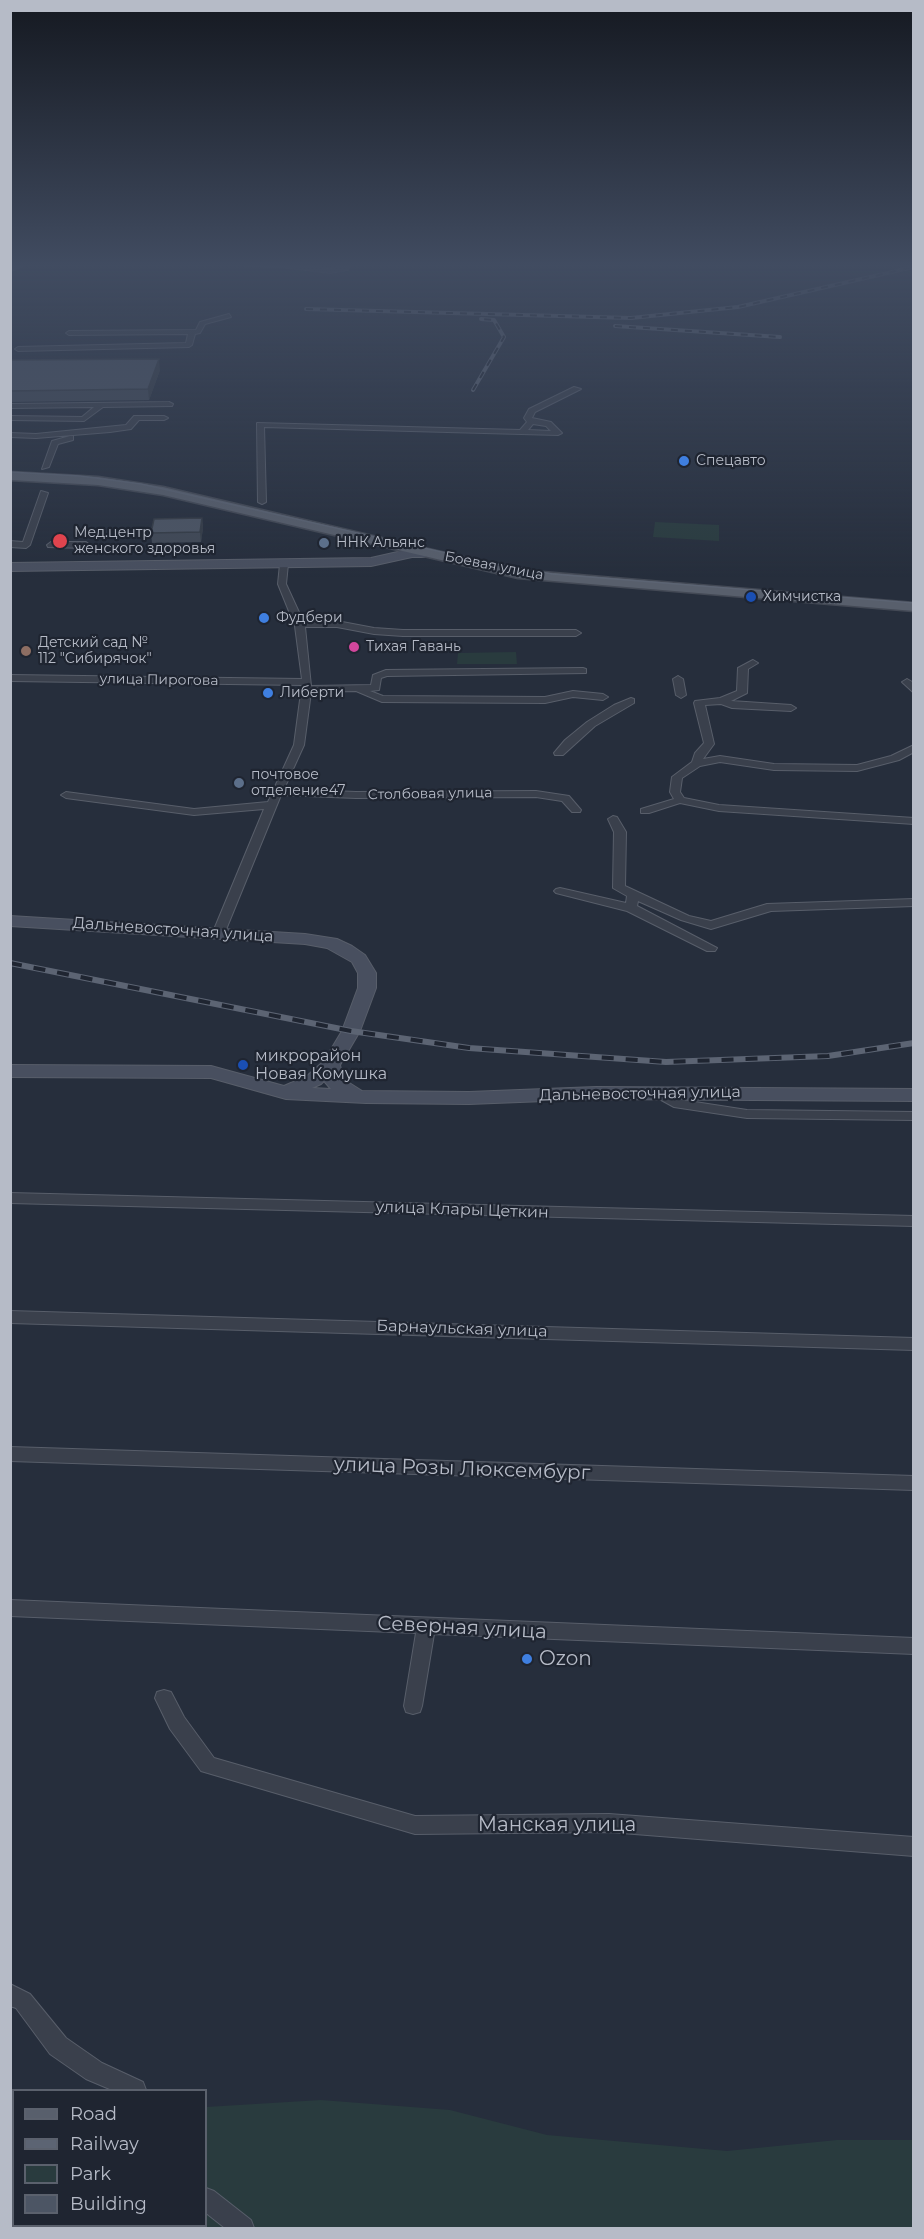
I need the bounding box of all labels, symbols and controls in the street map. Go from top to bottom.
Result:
place label: Спецавто [696,453,766,469]
marker: Спецавто [677,454,691,468]
place label: Мед.центр женского здоровья [74,525,215,558]
marker: Мед.центр женского здоровья [51,532,69,550]
place label: ННК Альянс [336,535,425,551]
marker: ННК Альянс [317,536,331,550]
street label: Боевая улица [443,548,545,584]
place label: Химчистка [763,589,841,605]
marker: Химчистка [744,590,758,604]
place label: Фудбери [276,610,343,626]
marker: Фудбери [257,611,271,625]
place label: Детский сад № 112 "Сибирячок" [38,635,152,668]
place label: Тихая Гавань [366,639,461,655]
marker: Тихая Гавань [347,640,361,654]
marker: Детский сад № 112 "Сибирячок" [19,644,33,658]
street label: улица Пирогова [99,671,219,689]
place label: Либерти [280,685,344,701]
marker: Либерти [261,686,275,700]
place label: почтовое отделение47 [251,767,345,800]
marker: почтовое отделение47 [232,776,246,790]
street label: Столбовая улица [368,785,492,803]
street label: Дальневосточная улица [72,913,274,947]
place label: микрорайон Новая Комушка [255,1046,387,1084]
marker: микрорайон Новая Комушка [236,1058,250,1072]
street label: Дальневосточная улица [539,1083,741,1105]
street label: улица Клары Цеткин [375,1197,549,1223]
street label: Барнаульская улица [376,1316,548,1342]
street label: улица Розы Люксембург [333,1453,591,1485]
street label: Северная улица [377,1612,547,1644]
place label: Ozon [539,1647,592,1671]
marker: Ozon [520,1652,534,1666]
street label: Манская улица [478,1813,636,1837]
legend [12,2089,207,2227]
text: Road [70,2103,117,2125]
text: Railway [70,2133,139,2155]
text: Park [70,2163,111,2185]
text: Building [70,2193,147,2215]

